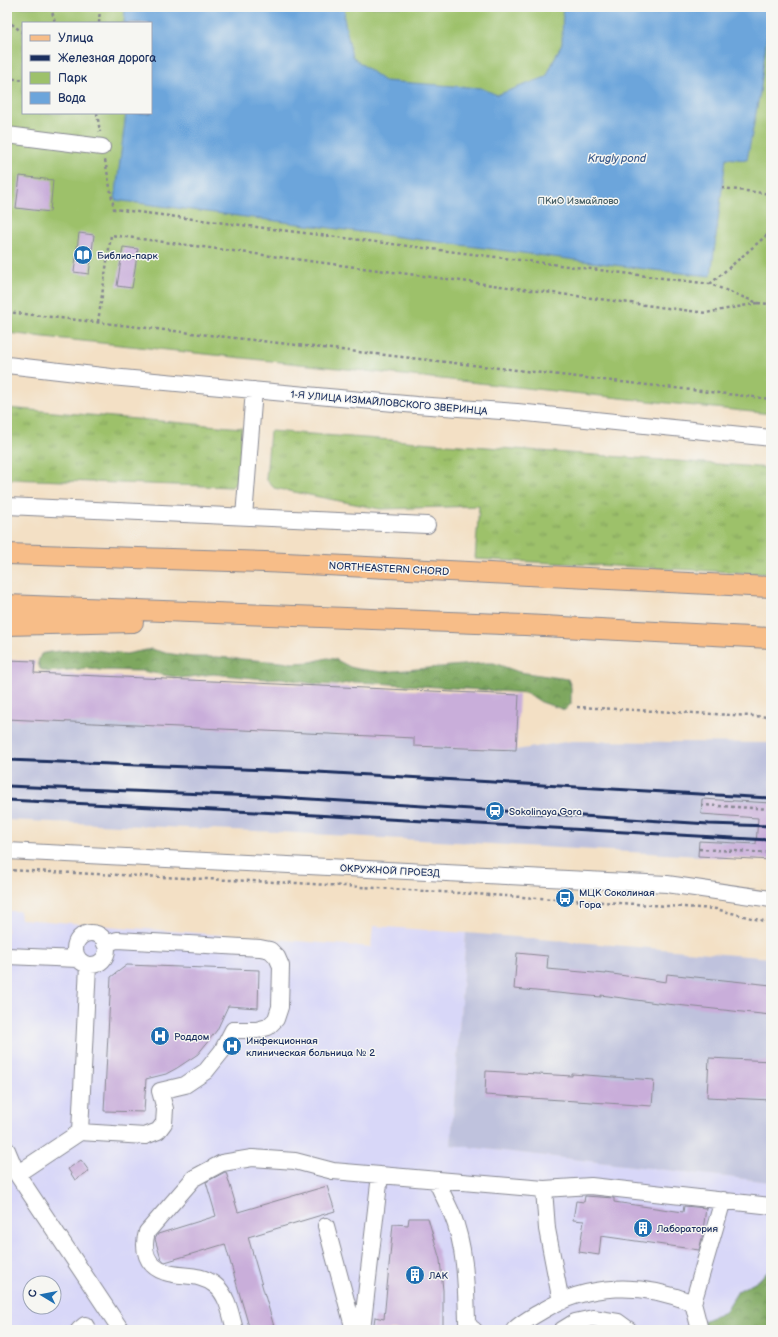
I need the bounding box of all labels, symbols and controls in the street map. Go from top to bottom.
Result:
legend [22,22,152,114]
text: Улица [58,31,94,46]
text: Железная дорога [58,51,156,66]
text: Парк [58,71,88,86]
text: Вода [58,91,86,106]
water label: Krugly pond [588,152,647,165]
park label: ПКиО Измайлово [537,195,619,207]
library icon: Библио-парк [72,244,94,266]
place label: Библио-парк [97,250,158,262]
street label: 1-Я УЛИЦА ИЗМАЙЛОВСКОГО ЗВЕРИНЦА [290,388,489,418]
street label: NORTHEASTERN CHORD [328,560,449,578]
station icon: Sokolinaya Gora [484,800,506,822]
place label: Sokolinaya Gora [509,806,582,818]
street label: ОКРУЖНОЙ ПРОЕЗД [340,862,440,880]
bus stop icon: МЦК Соколиная Гора [554,887,576,909]
place label: МЦК Соколиная Гора [579,887,655,911]
hospital icon: Роддом [149,1025,171,1047]
place label: Роддом [174,1031,209,1043]
hospital icon: Инфекционная клиническая больница № 2 [221,1035,243,1057]
place label: Инфекционная клиническая больница № 2 [246,1035,375,1059]
building icon: Лаборатория [632,1217,654,1239]
place label: Лаборатория [656,1223,718,1235]
building icon: ЛАК [404,1264,426,1286]
place label: ЛАК [428,1270,448,1282]
north arrow [22,1275,62,1315]
text: С [26,1288,40,1298]

